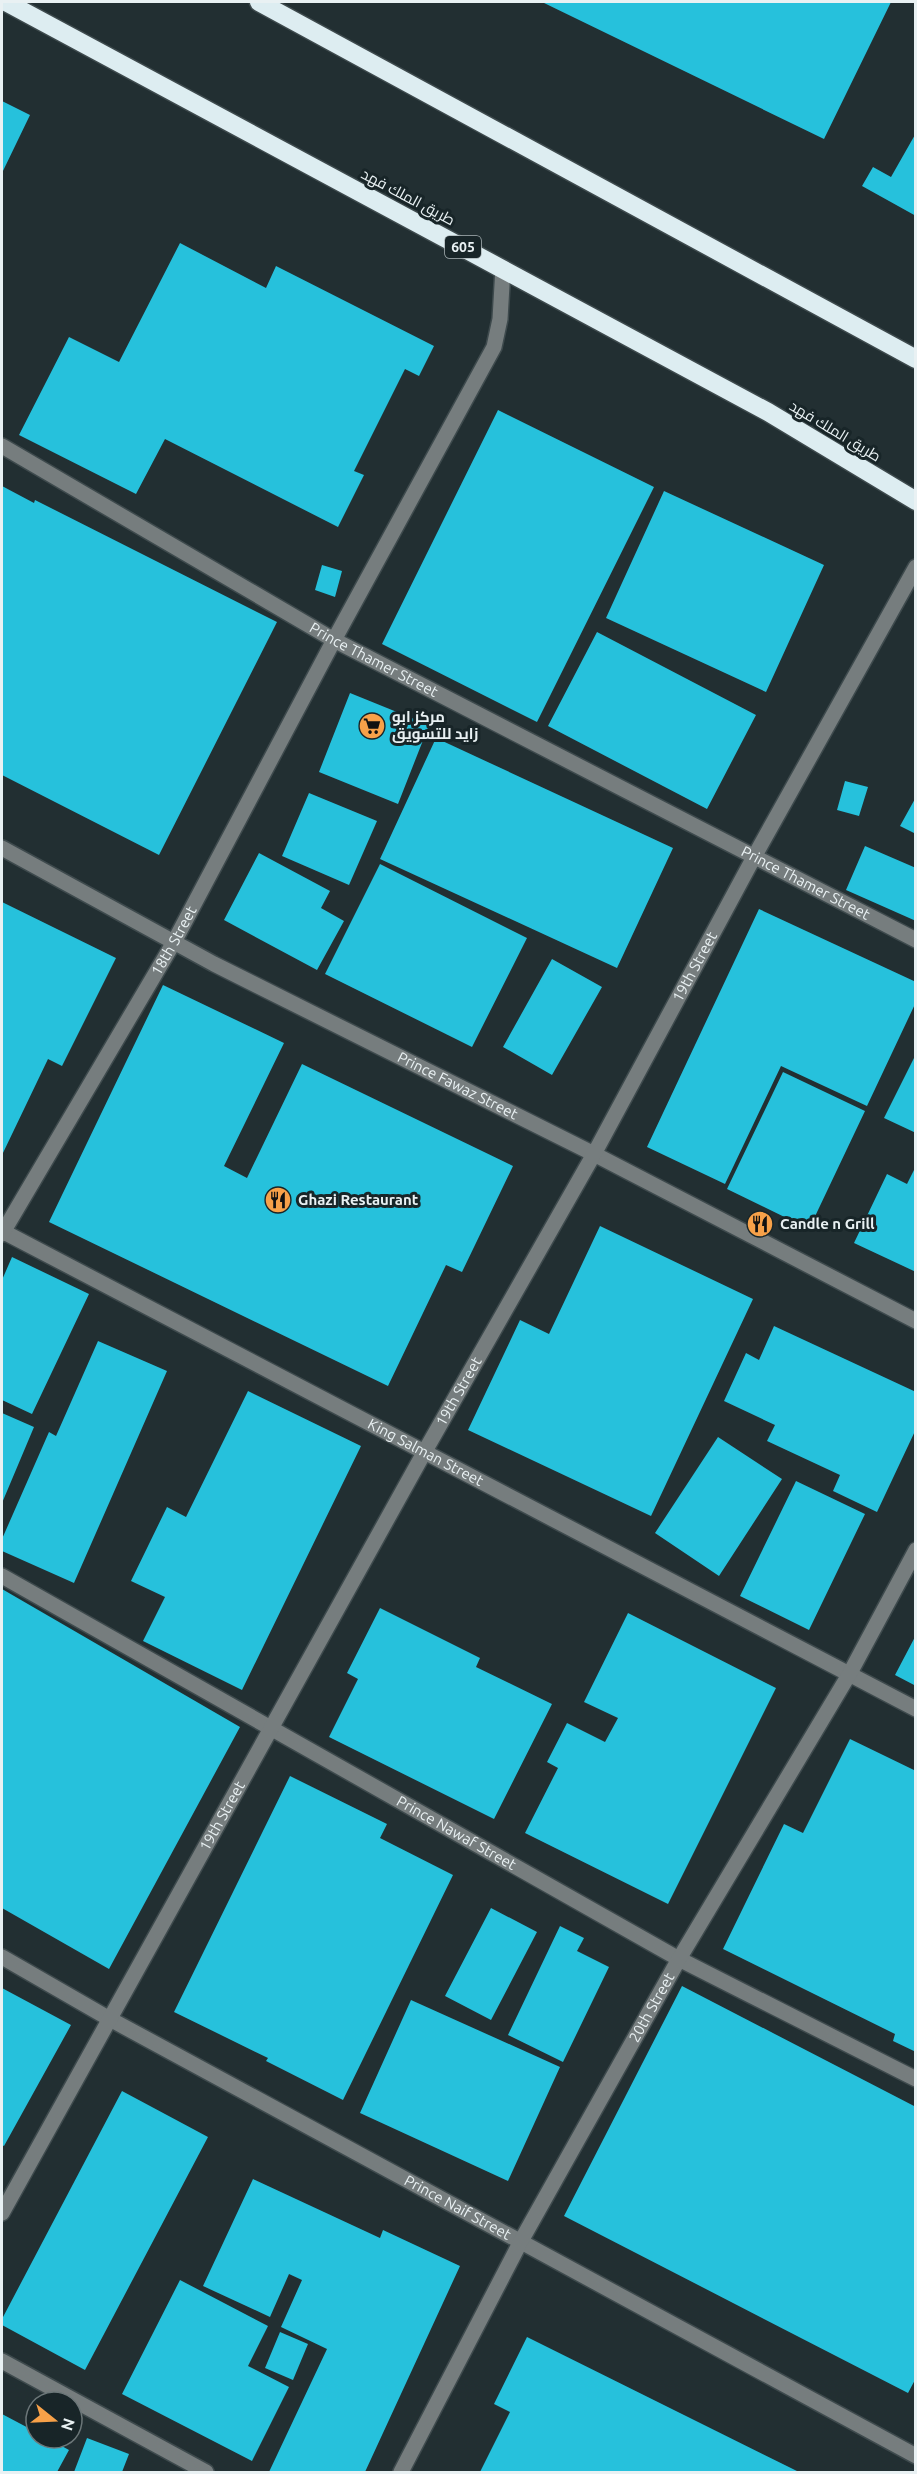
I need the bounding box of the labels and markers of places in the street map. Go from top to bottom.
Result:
place label: مركز ابو زايد للتسويق [392,708,478,743]
supermarket icon: مركز ابو زايد للتسويق [357,711,387,741]
restaurant icon: Ghazi Restaurant [263,1185,293,1215]
place label: Ghazi Restaurant [298,1191,419,1208]
restaurant icon: Candle n Grill [745,1209,775,1239]
place label: Candle n Grill [780,1215,875,1232]

